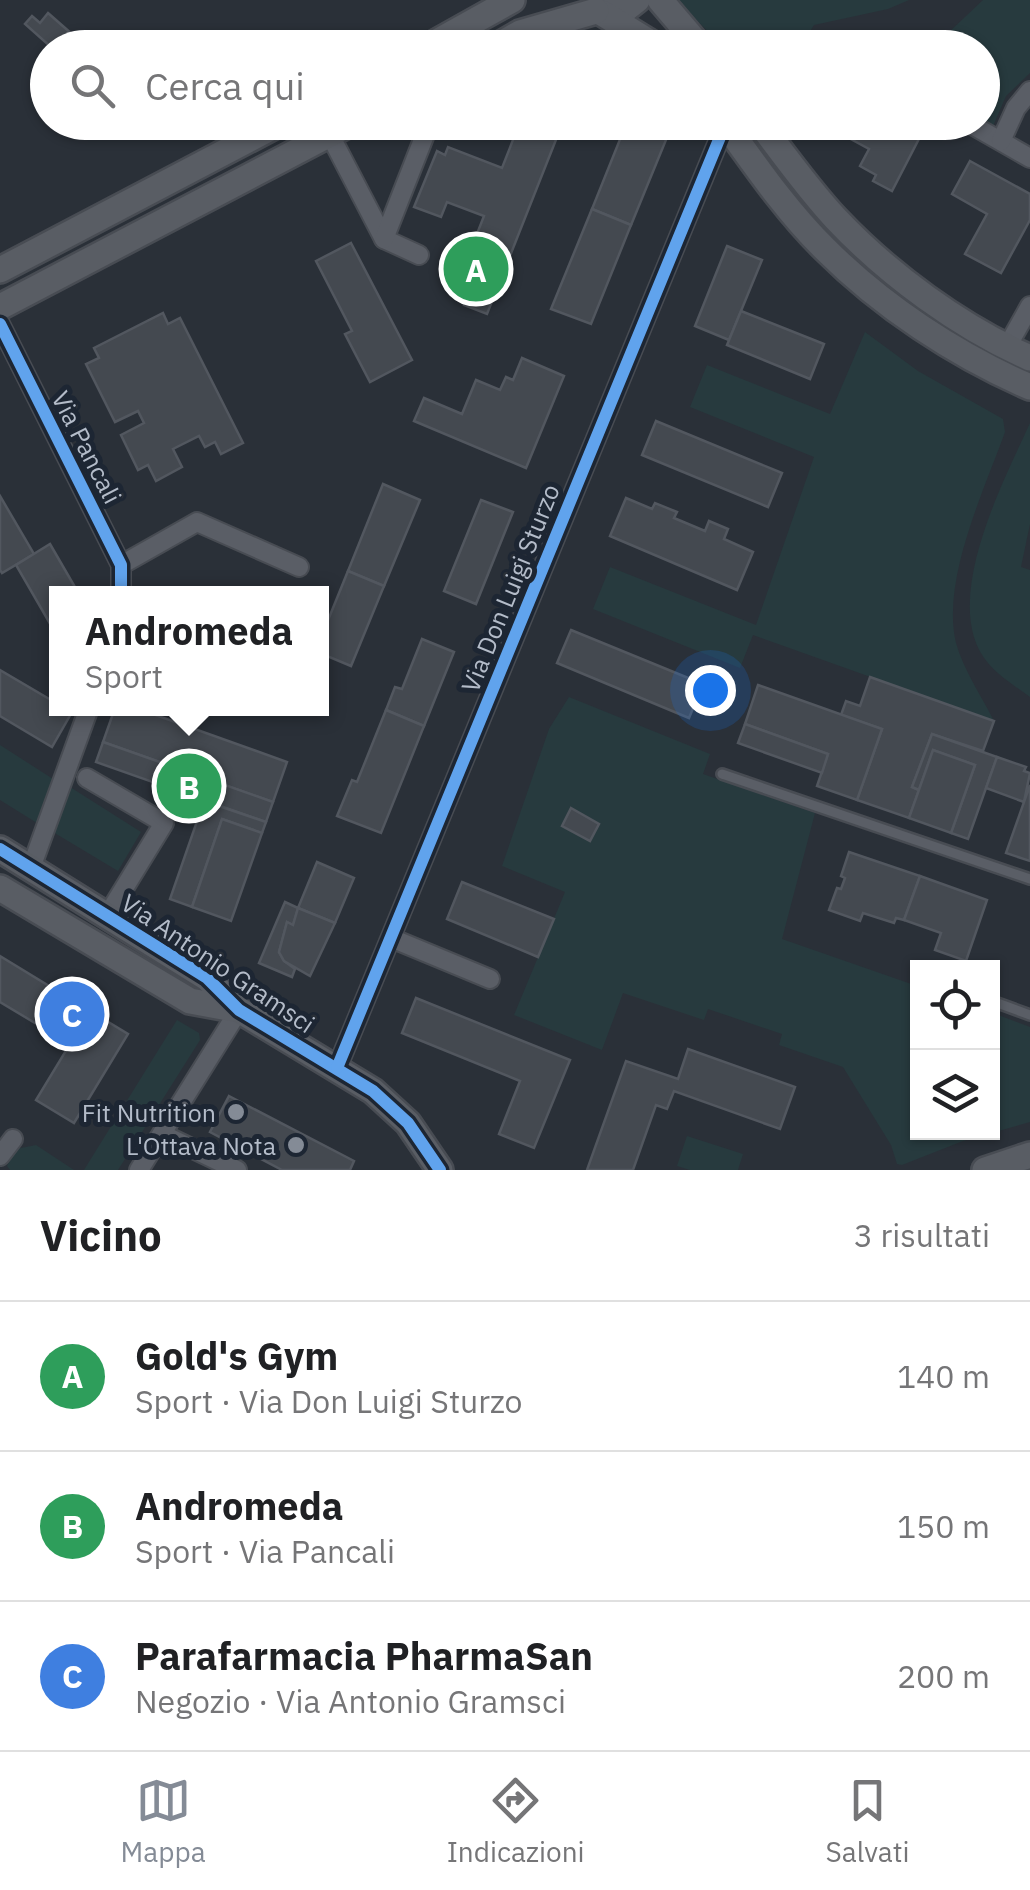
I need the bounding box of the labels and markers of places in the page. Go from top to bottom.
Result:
pin: A [444,232,508,306]
pin: B [156,748,222,824]
pin: C [40,976,104,1052]
place label: Fit Nutrition [82,1096,216,1129]
marker: Fit Nutrition [225,1101,247,1123]
place label: L'Ottava Nota [126,1129,276,1162]
marker: L'Ottava Nota [285,1134,307,1156]

